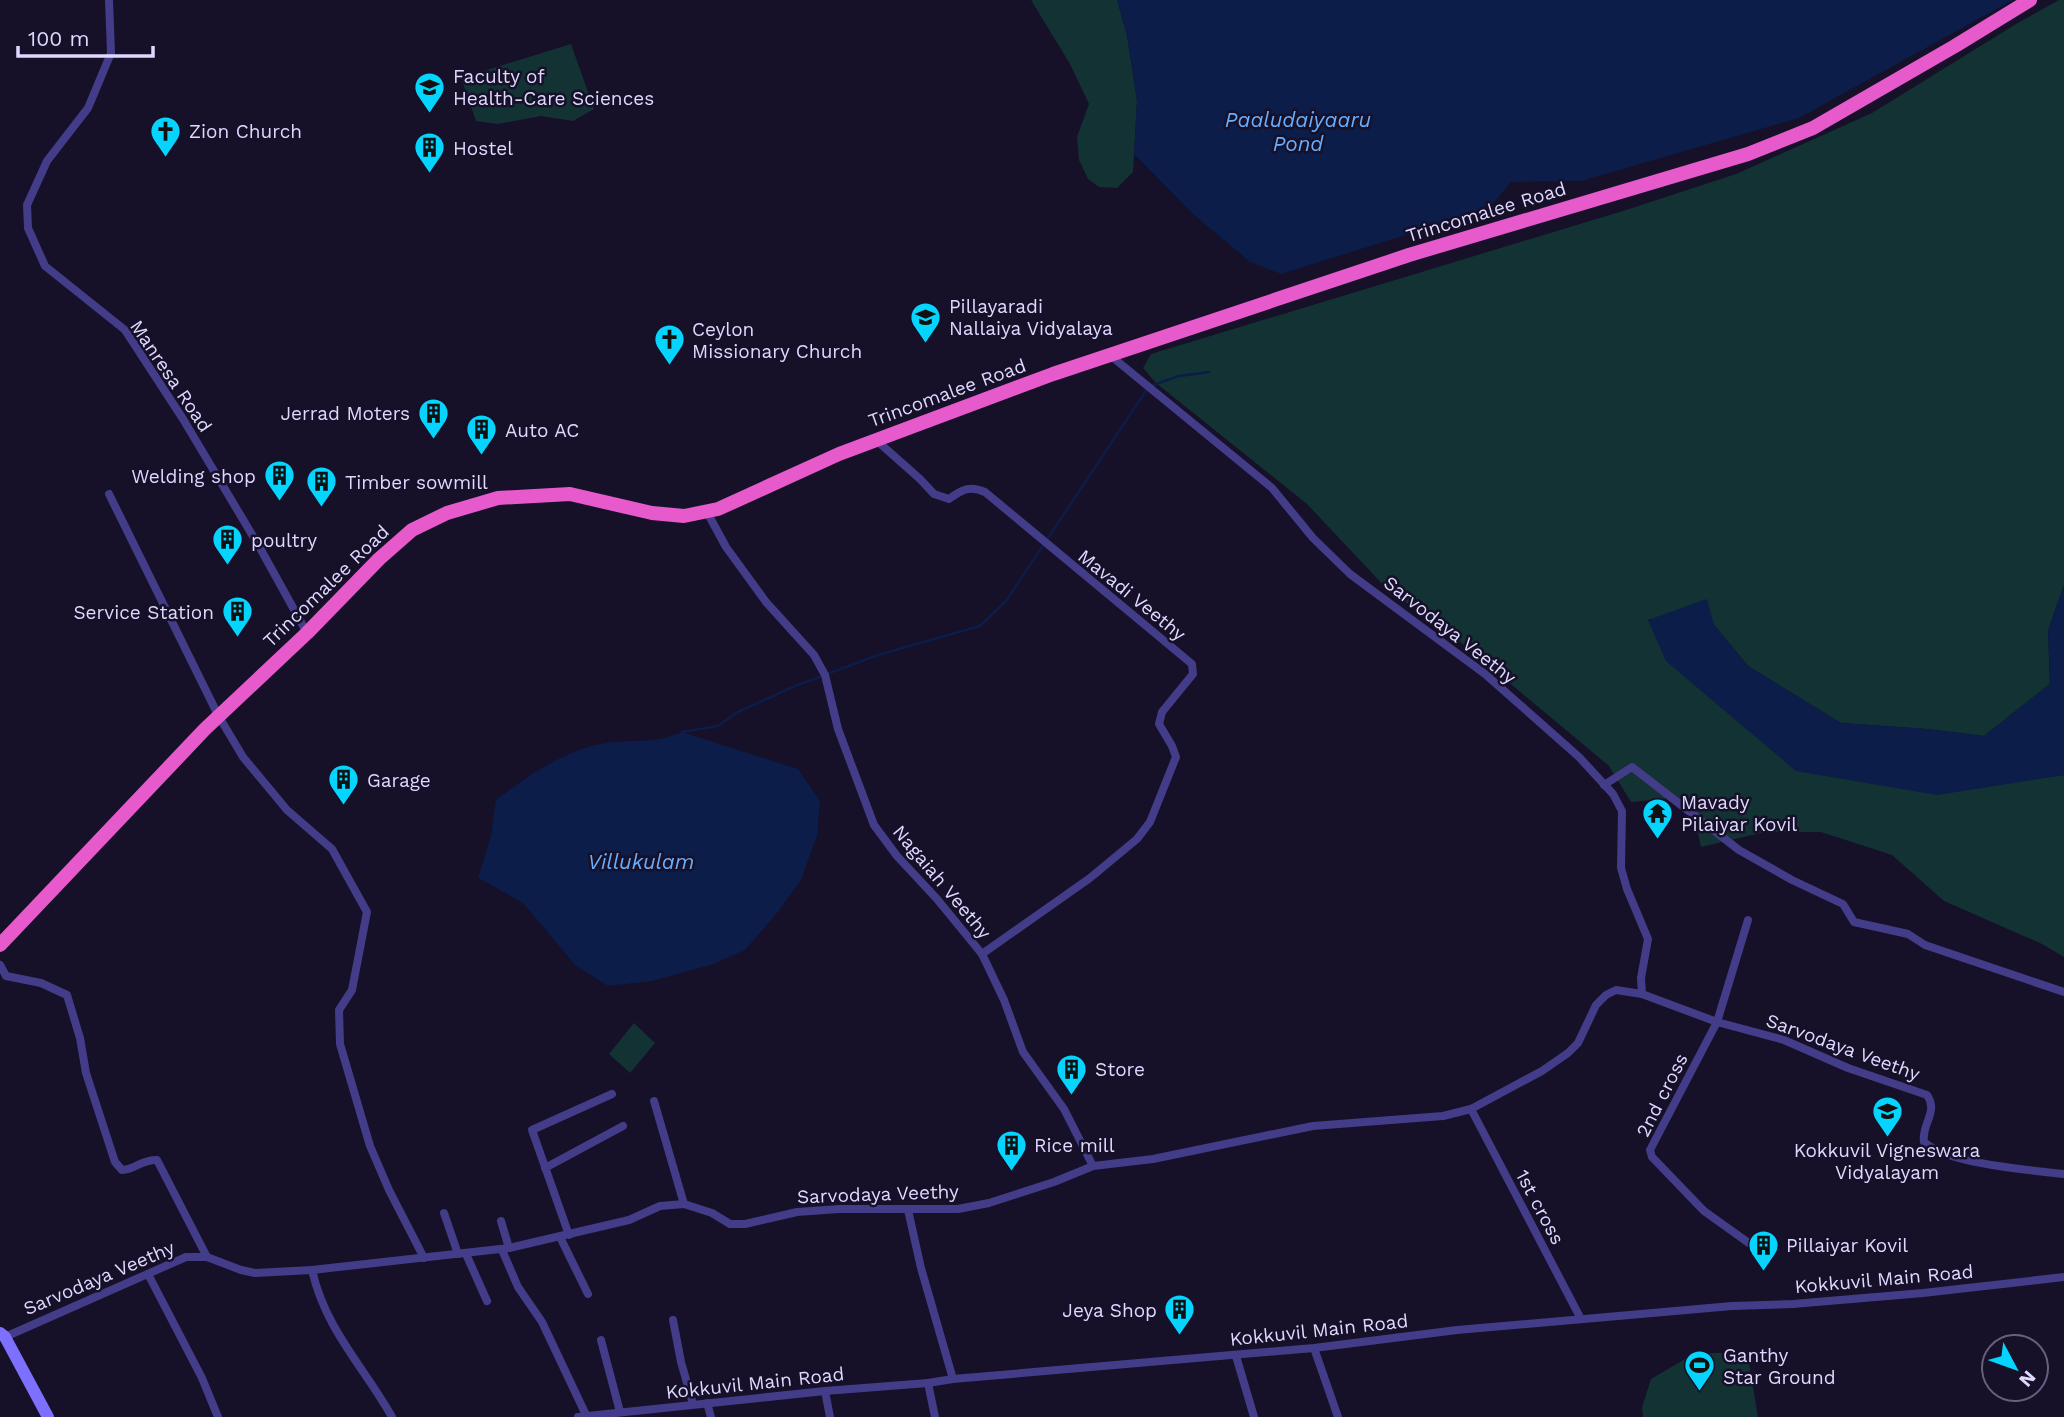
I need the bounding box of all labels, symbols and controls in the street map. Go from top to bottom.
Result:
scale bar [18,14,152,58]
text: 100 m [28,26,90,51]
place label: Faculty of Health-Care Sciences [453,65,654,110]
school or university icon: Faculty of Health-Care Sciences [413,70,447,114]
water label: Paaludaiyaaru Pond [1225,107,1371,156]
church icon: Zion Church [149,114,183,158]
place label: Zion Church [189,120,302,143]
building icon: Hostel [413,131,447,175]
place label: Hostel [453,137,513,160]
street label: Trincomalee Road [1403,177,1569,247]
place label: Pillayaradi Nallaiya Vidyalaya [949,295,1113,340]
school or university icon: Pillayaradi Nallaiya Vidyalaya [909,300,943,344]
street label: Manresa Road [125,316,217,436]
place label: Ceylon Missionary Church [692,318,862,363]
church icon: Ceylon Missionary Church [652,323,686,367]
street label: Trincomalee Road [865,354,1029,432]
building icon: Jerrad Moters [416,396,450,440]
place label: Jerrad Moters [280,402,410,425]
building icon: Auto AC [465,413,499,457]
place label: Auto AC [505,419,579,442]
building icon: Welding shop [262,459,296,503]
place label: Welding shop [131,465,256,488]
building icon: Timber sowmill [305,465,339,509]
place label: Timber sowmill [345,471,488,494]
street label: Trincomalee Road [258,520,394,652]
building icon: poultry [211,523,245,567]
place label: poultry [251,529,317,552]
street label: Mavadi Veethy [1073,545,1191,646]
street label: Sarvodaya Veethy [1379,571,1521,689]
building icon: Service Station [220,595,254,639]
place label: Service Station [73,601,214,624]
building icon: Garage [327,763,361,807]
place label: Garage [367,769,431,792]
place label: Mavady Pilaiyar Kovil [1681,791,1797,836]
temple icon: Mavady Pilaiyar Kovil [1641,796,1675,840]
street label: Nagaiah Veethy [888,821,996,944]
water label: Villukulam [588,849,694,874]
street label: Sarvodaya Veethy [1763,1008,1923,1086]
street label: 2nd cross [1631,1049,1693,1141]
building icon: Store [1055,1052,1089,1096]
place label: Store [1095,1058,1145,1081]
school or university icon: Kokkuvil Vigneswara Vidyalayam [1870,1094,1904,1138]
building icon: Rice mill [994,1128,1028,1172]
place label: Rice mill [1034,1134,1115,1157]
place label: Kokkuvil Vigneswara Vidyalayam [1794,1139,1981,1184]
street label: 1st cross [1511,1166,1569,1248]
street label: Sarvodaya Veethy [797,1180,960,1208]
building icon: Pillaiyar Kovil [1746,1228,1780,1272]
place label: Pillaiyar Kovil [1786,1234,1908,1257]
street label: Sarvodaya Veethy [20,1236,178,1320]
street label: Kokkuvil Main Road [1794,1260,1974,1298]
building icon: Jeya Shop [1163,1293,1197,1337]
place label: Jeya Shop [1062,1299,1157,1322]
street label: Kokkuvil Main Road [1229,1309,1409,1351]
north arrow [1980,1333,2050,1403]
place label: Ganthy Star Ground [1723,1344,1836,1389]
sports icon: Ganthy Star Ground [1683,1349,1717,1393]
street label: Kokkuvil Main Road [665,1362,845,1404]
text: N [2014,1366,2041,1392]

